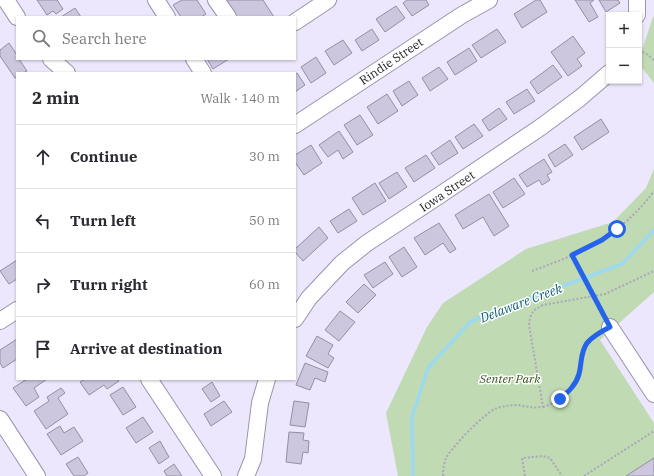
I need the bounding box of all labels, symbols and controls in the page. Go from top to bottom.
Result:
map controls [606,12,642,84]
button: + [606,12,642,48]
search box [16,16,296,60]
icon: search [30,27,52,49]
text: Search here [62,29,147,48]
street label: Rindie Street [356,34,426,88]
button: − [606,48,642,84]
text: 2 min [32,87,80,109]
text: Walk · 140 m [201,90,280,107]
icon: ahead [32,146,54,168]
text: Continue [70,147,137,166]
text: 30 m [249,148,280,165]
street label: Iowa Street [417,167,477,215]
icon: left [32,210,54,232]
text: Turn left [70,211,136,230]
text: 50 m [249,212,280,229]
route start [608,220,626,238]
icon: right [32,274,54,296]
text: Turn right [70,275,148,294]
text: 60 m [249,276,280,293]
water label: Delaware Creek [477,279,565,327]
icon: arrive [32,338,54,360]
text: Arrive at destination [70,339,222,358]
park label: Senter Park [478,371,541,386]
route end [551,390,569,408]

